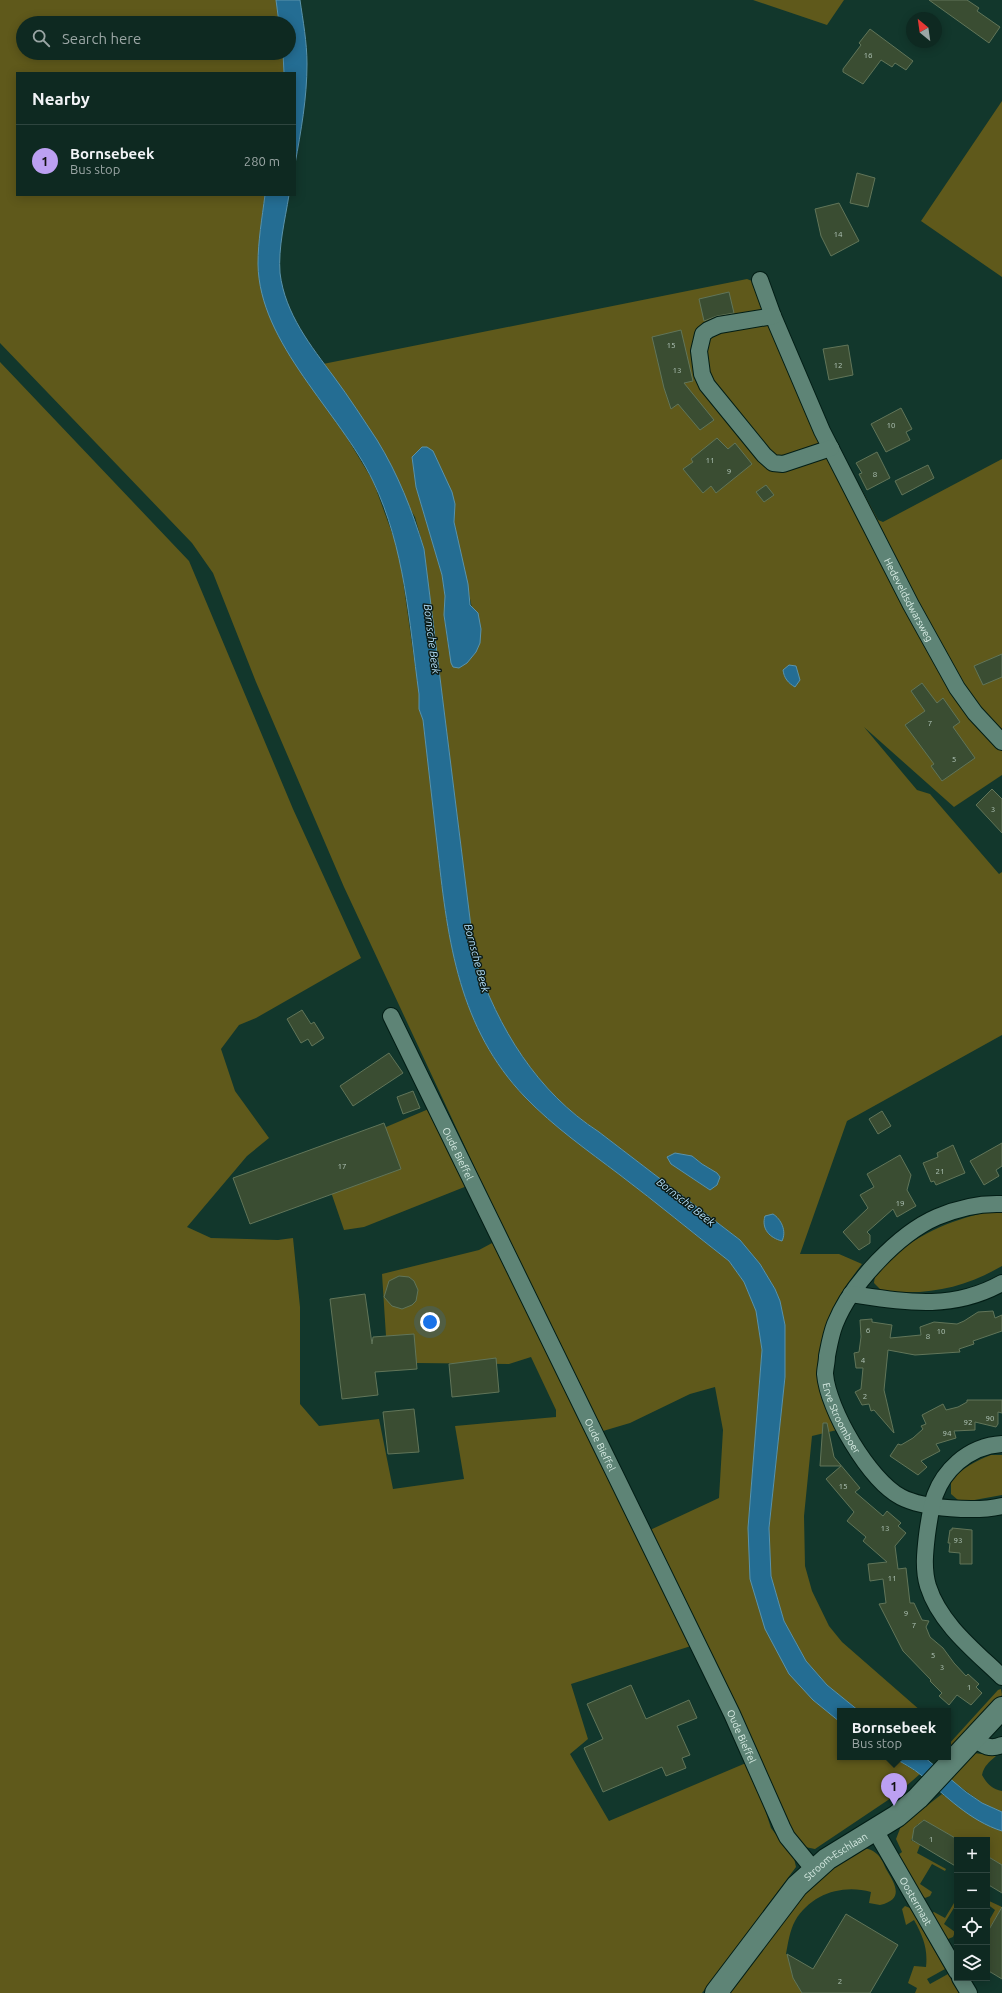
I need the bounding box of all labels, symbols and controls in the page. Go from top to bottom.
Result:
north arrow [906,12,942,48]
search box [16,16,296,60]
icon: search [30,27,52,49]
text: Search here [62,30,141,47]
house number: 16 [863,51,873,60]
text: Nearby [32,89,90,108]
text: Bornsebeek [70,145,154,162]
text: 1 [41,154,49,168]
text: 280 m [244,154,280,168]
text: Bus stop [70,162,120,176]
house number: 14 [833,230,843,239]
house number: 15 [666,341,676,350]
house number: 12 [833,361,843,370]
house number: 13 [672,366,682,375]
house number: 10 [886,421,896,430]
house number: 11 [705,456,715,465]
house number: 9 [727,467,731,476]
house number: 8 [873,470,878,479]
street label: Hedeveldsdwarsweg [882,556,935,644]
water label: Bornsche Beek [422,603,442,675]
house number: 7 [928,719,932,728]
house number: 5 [952,755,956,764]
house number: 3 [991,805,995,814]
water label: Bornsche Beek [462,922,492,994]
street label: Oude Bieffel [440,1126,475,1182]
house number: 17 [337,1162,347,1171]
house number: 21 [935,1167,945,1176]
water label: Bornsche Beek [655,1176,718,1229]
house number: 19 [895,1199,905,1208]
your location [420,1312,440,1332]
house number: 6 [866,1326,871,1335]
house number: 10 [936,1327,946,1336]
house number: 8 [926,1332,931,1341]
house number: 4 [861,1356,866,1365]
street label: Erve Stroomboer [820,1382,863,1456]
house number: 2 [863,1392,867,1401]
house number: 90 [985,1414,995,1423]
street label: Oude Bieffel [582,1417,618,1473]
house number: 92 [963,1418,973,1427]
house number: 94 [942,1429,952,1438]
house number: 15 [838,1482,848,1491]
house number: 13 [880,1524,890,1533]
house number: 93 [953,1536,963,1545]
house number: 11 [887,1574,897,1583]
house number: 9 [904,1609,908,1618]
house number: 7 [912,1621,916,1630]
house number: 5 [931,1651,935,1660]
house number: 3 [940,1663,944,1672]
house number: 1 [967,1683,971,1692]
street label: Oude Bieffel [725,1708,758,1765]
popup [837,1708,951,1760]
text: Bornsebeek [852,1719,936,1736]
text: Bus stop [852,1736,902,1750]
pin: 1 [881,1773,907,1806]
street label: Stroom-Eschlaan [802,1831,869,1883]
house number: 1 [929,1835,933,1844]
map controls [954,1837,990,1981]
button: + [954,1837,990,1873]
button: − [954,1873,990,1909]
street label: Oostermaat [897,1875,934,1927]
button: locate [954,1909,990,1945]
button: layers [954,1945,990,1981]
house number: 2 [838,1977,842,1986]

